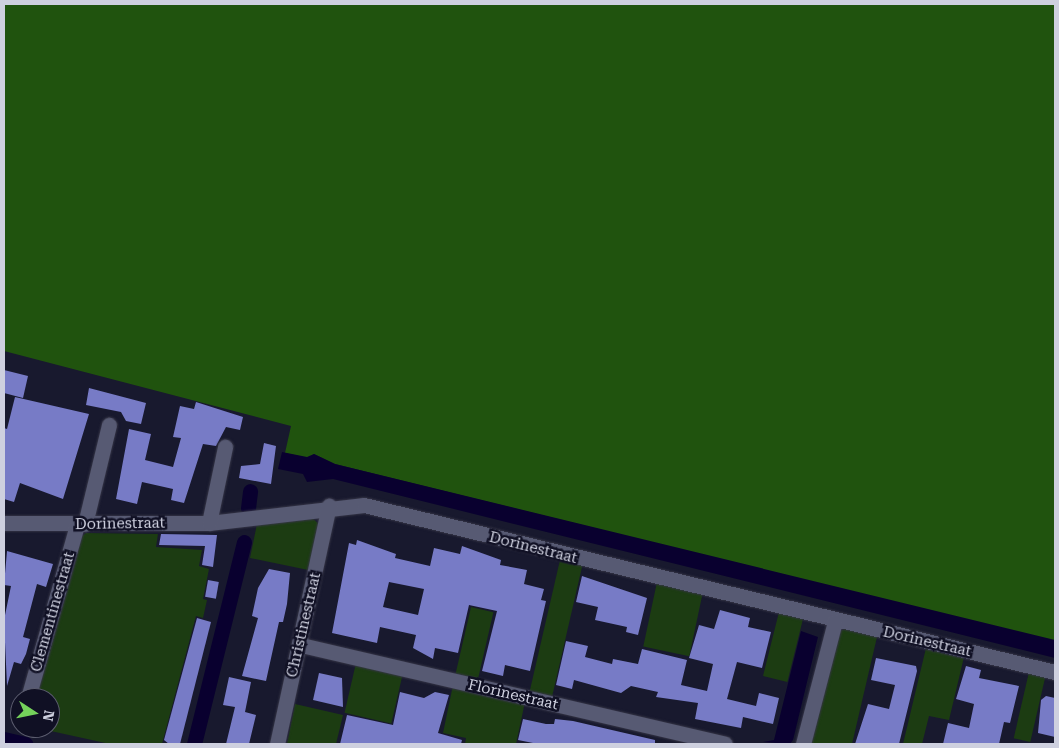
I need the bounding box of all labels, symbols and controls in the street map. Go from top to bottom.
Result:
street label: Dorinestraat [75,514,165,534]
street label: Dorinestraat [487,528,579,568]
street label: Clementinestraat [27,550,79,674]
street label: Christinestraat [283,571,325,679]
street label: Dorinestraat [881,623,973,661]
street label: Florinestraat [466,676,560,714]
north arrow [10,688,60,738]
text: N [40,709,58,722]

